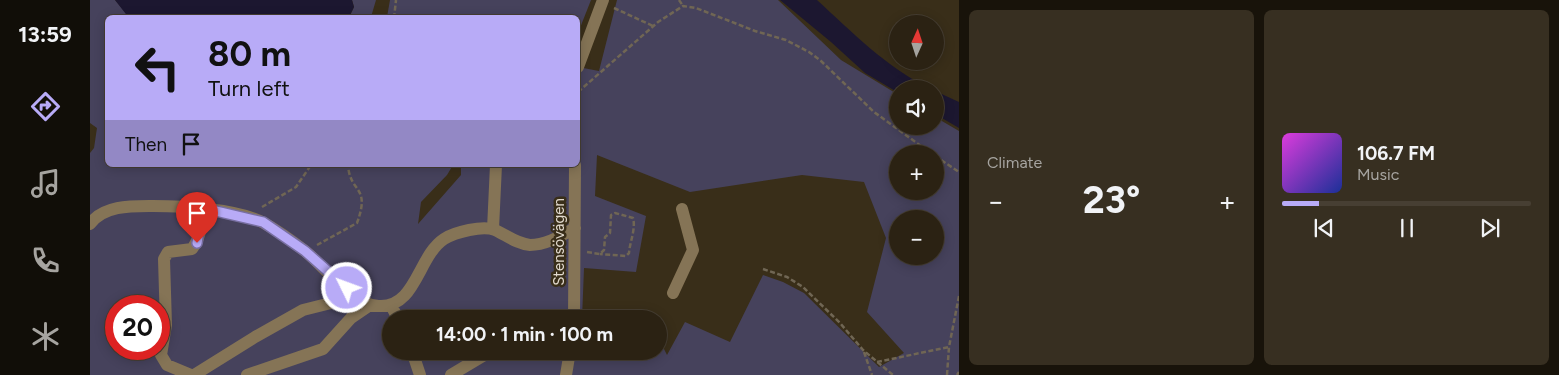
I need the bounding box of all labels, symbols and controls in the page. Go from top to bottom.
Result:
north arrow [889,15,944,70]
map controls [889,15,944,265]
text: 13:59 [18,21,72,48]
text: 80 m [208,33,291,75]
icon: left [125,35,190,100]
text: Turn left [208,75,290,102]
button: sound [889,80,944,135]
icon: directions [28,89,63,124]
icon: arrive [177,130,205,158]
text: Then [125,133,167,156]
text: 106.7 FM [1357,142,1435,165]
button: + [889,145,944,200]
text: Climate [987,153,1042,172]
text: Music [1357,165,1399,184]
icon: music [28,166,63,201]
text: 23° [1083,177,1140,223]
text: − [987,184,1004,218]
text: + [1219,184,1236,218]
pin [176,192,218,243]
street label: Stensövägen [550,198,568,286]
icon: arrive [183,199,211,227]
button: − [889,210,944,265]
icon: previous [1310,214,1338,242]
icon: pause [1393,214,1421,242]
icon: next [1476,214,1504,242]
icon: phone [28,243,63,278]
position arrow [320,261,372,313]
speed limit sign: 20 [105,295,170,360]
icon: climate [28,319,63,354]
text: 14:00 · 1 min · 100 m [436,323,613,346]

